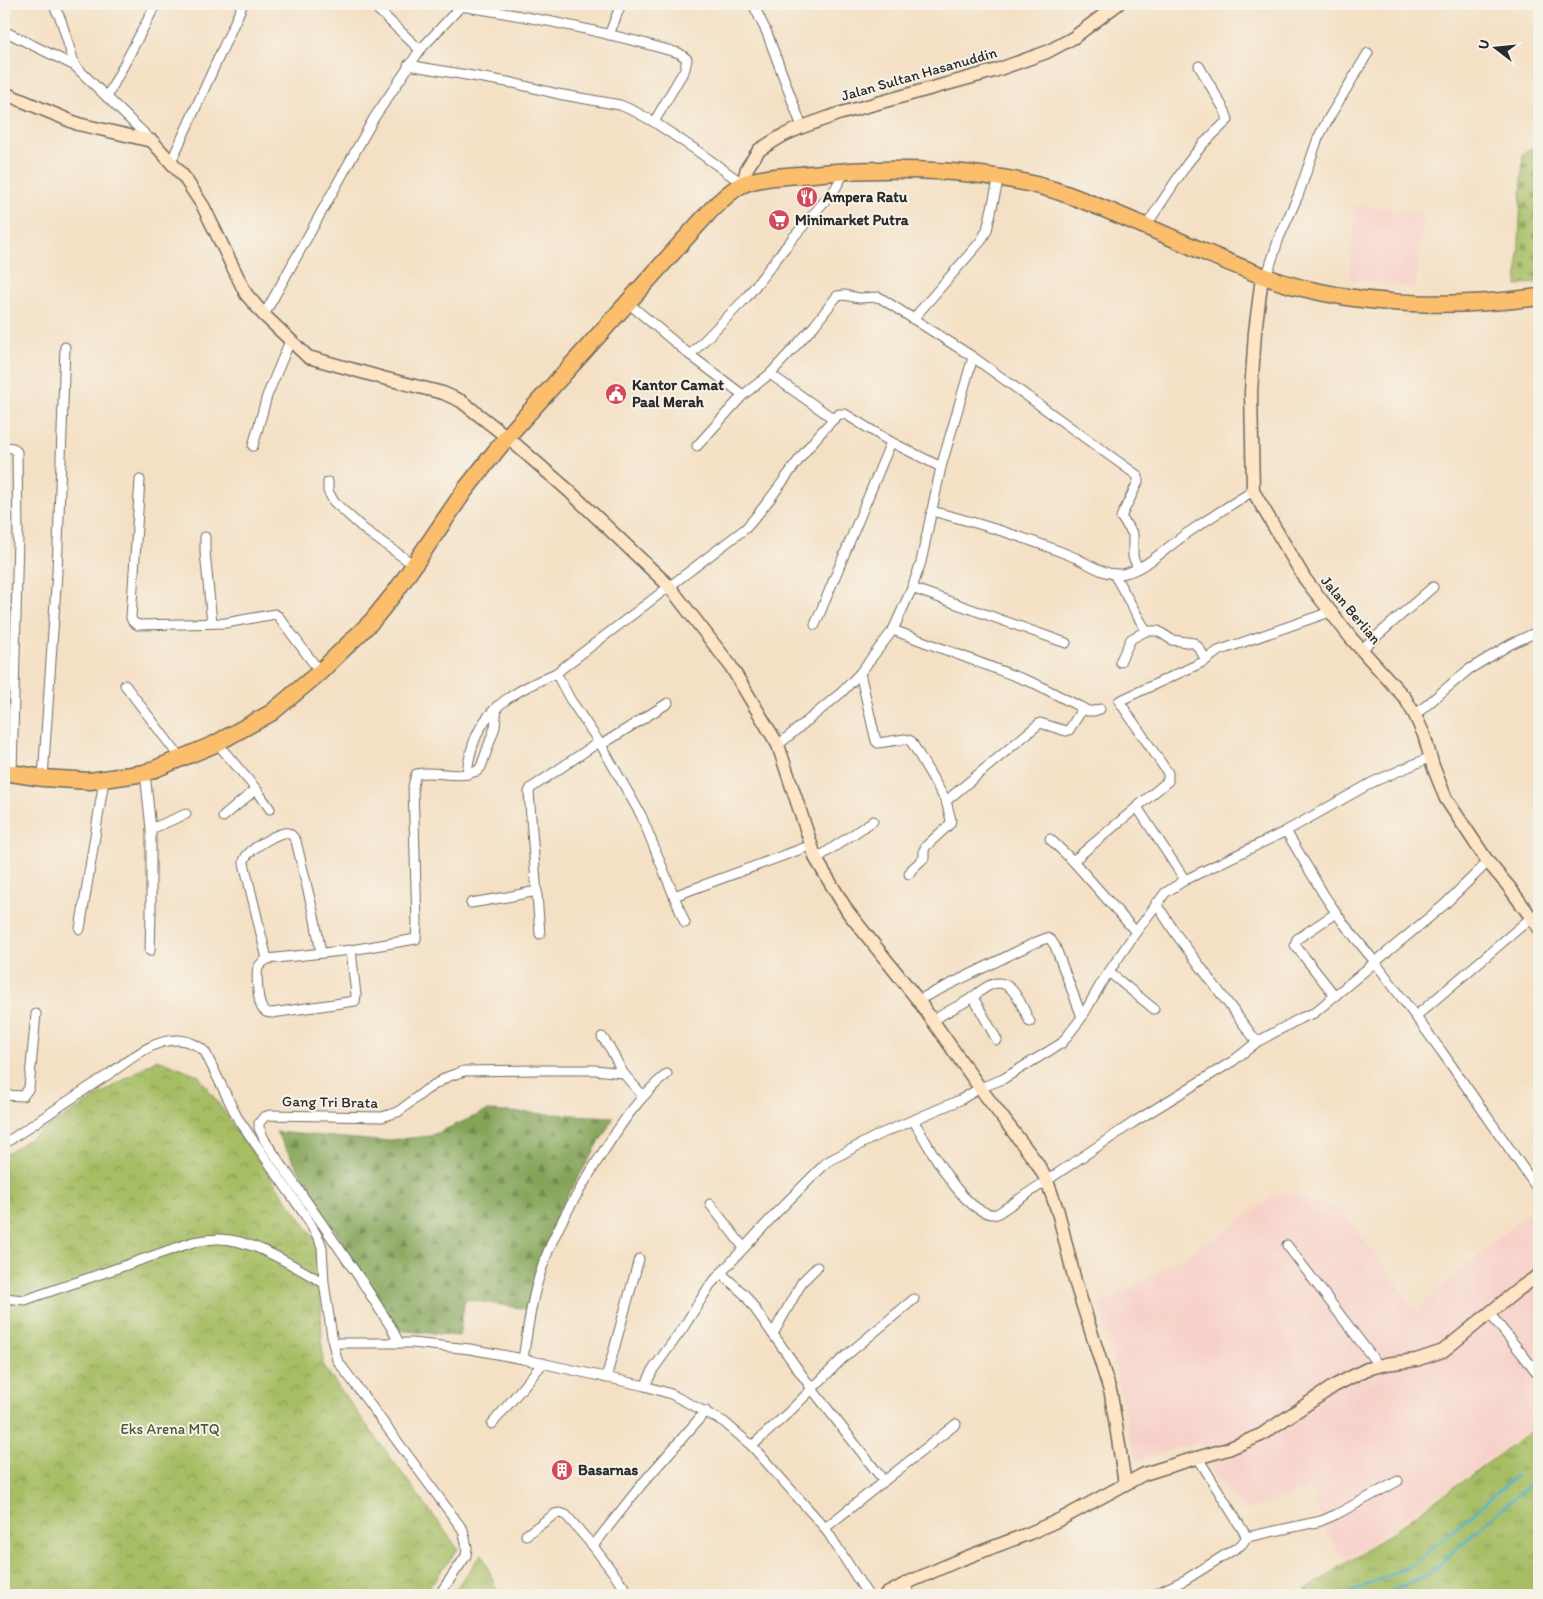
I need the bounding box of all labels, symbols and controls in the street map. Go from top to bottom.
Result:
north arrow [1470,22,1520,72]
text: U [1475,38,1493,51]
street label: Jalan Sultan Hasanuddin [839,43,999,105]
restaurant icon: Ampera Ratu [795,185,819,209]
place label: Ampera Ratu [822,188,908,207]
supermarket icon: Minimarket Putra [767,208,791,232]
place label: Minimarket Putra [795,211,909,229]
place label: Kantor Camat Paal Merah [632,376,724,411]
public building icon: Kantor Camat Paal Merah [604,382,628,406]
street label: Jalan Berlian [1317,572,1385,648]
street label: Gang Tri Brata [282,1092,378,1112]
park label: Eks Arena MTQ [120,1420,220,1438]
building icon: Basarnas [550,1458,574,1482]
place label: Basarnas [578,1461,639,1479]

